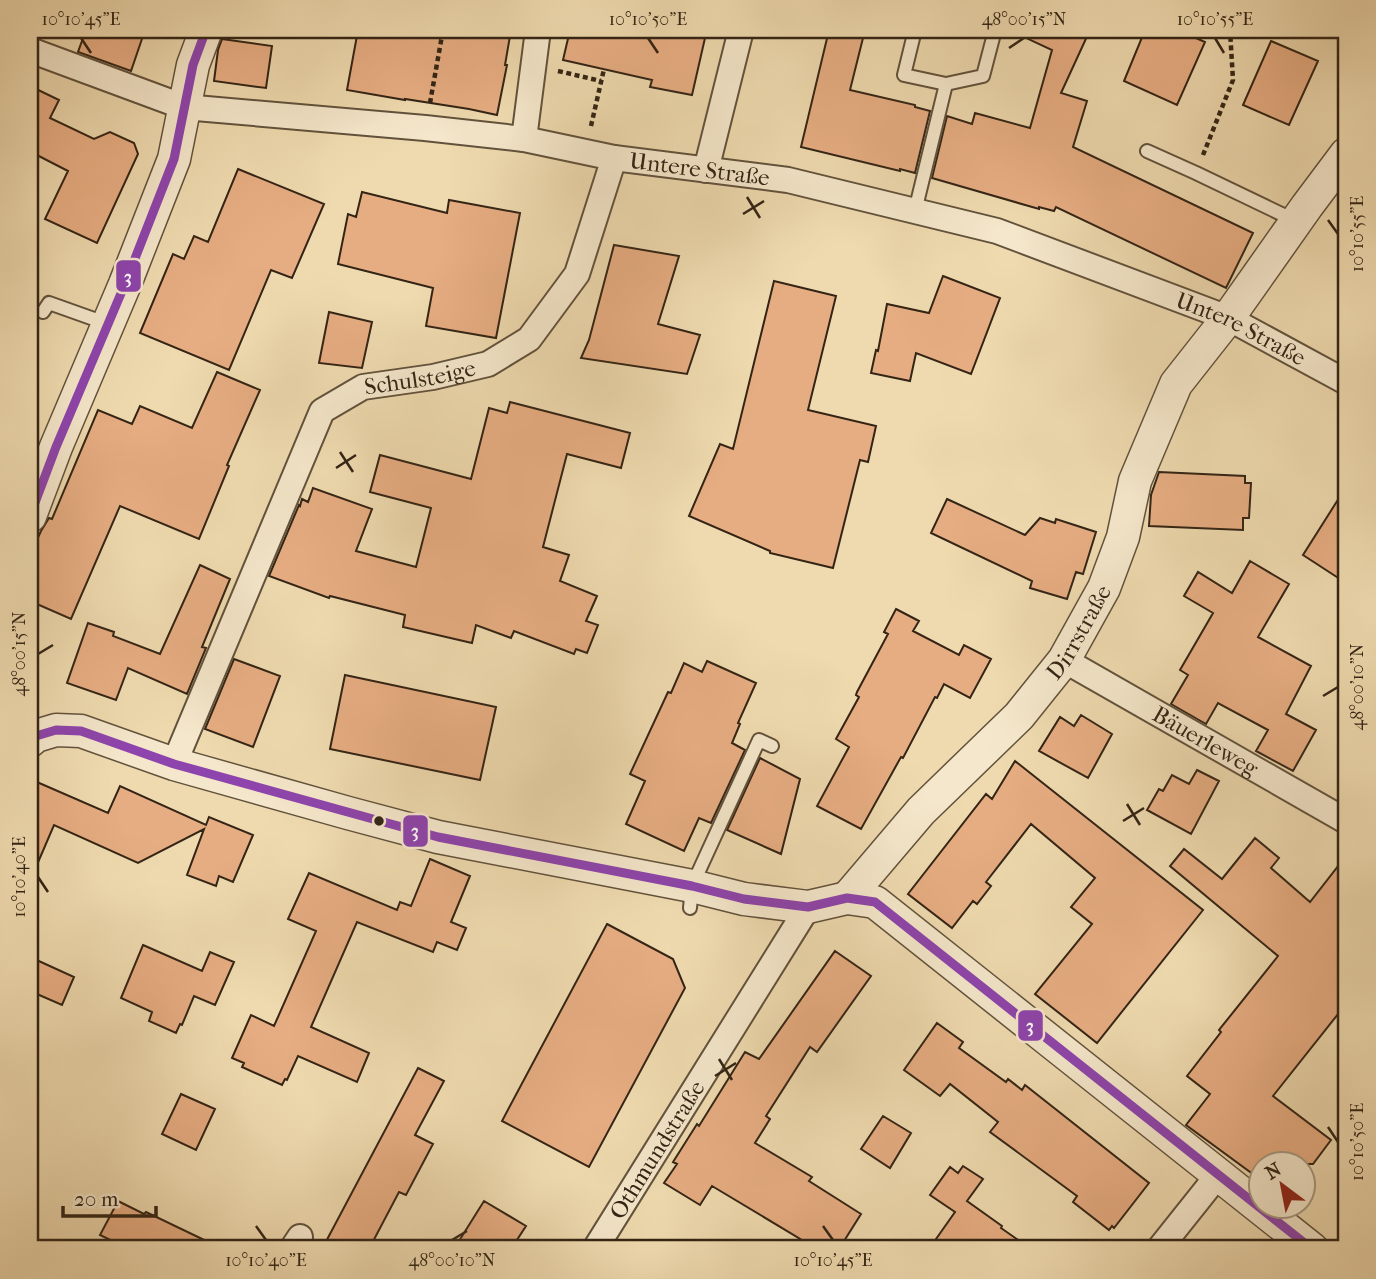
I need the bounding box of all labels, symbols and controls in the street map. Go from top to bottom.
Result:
text: 10°10'45"E [42,9,120,30]
text: 10°10'50"E [609,9,687,30]
text: 48°00'15"N [982,9,1067,30]
text: 10°10'55"E [1177,9,1253,30]
street label: Untere Straße [628,147,771,191]
text: 10°10'55"E [1347,196,1368,272]
line badge: 3 [115,259,142,293]
text: 3 [124,266,132,288]
street label: Untere Straße [1172,286,1311,371]
street label: Schulsteige [363,354,478,400]
street label: Dirrstraße [1040,580,1117,685]
text: 48°00'15"N [9,611,30,696]
text: 48°00'10"N [1347,643,1368,730]
street label: Bäuerleweg [1148,700,1264,782]
unlabelled marker [372,814,386,828]
line badge: 3 [402,814,429,848]
text: 3 [411,820,419,842]
text: 10°10'40"E [9,836,30,918]
line badge: 3 [1017,1009,1044,1042]
text: 3 [1026,1015,1034,1037]
street label: Othmundstraße [604,1075,710,1224]
text: 10°10'50"E [1347,1103,1368,1181]
north arrow [1246,1150,1316,1220]
text: N [1262,1158,1286,1185]
scale bar [63,1174,156,1218]
text: 20 m [74,1187,119,1211]
text: 10°10'40"E [225,1250,307,1271]
text: 48°00'10"N [409,1250,496,1271]
text: 10°10'45"E [794,1250,872,1271]

